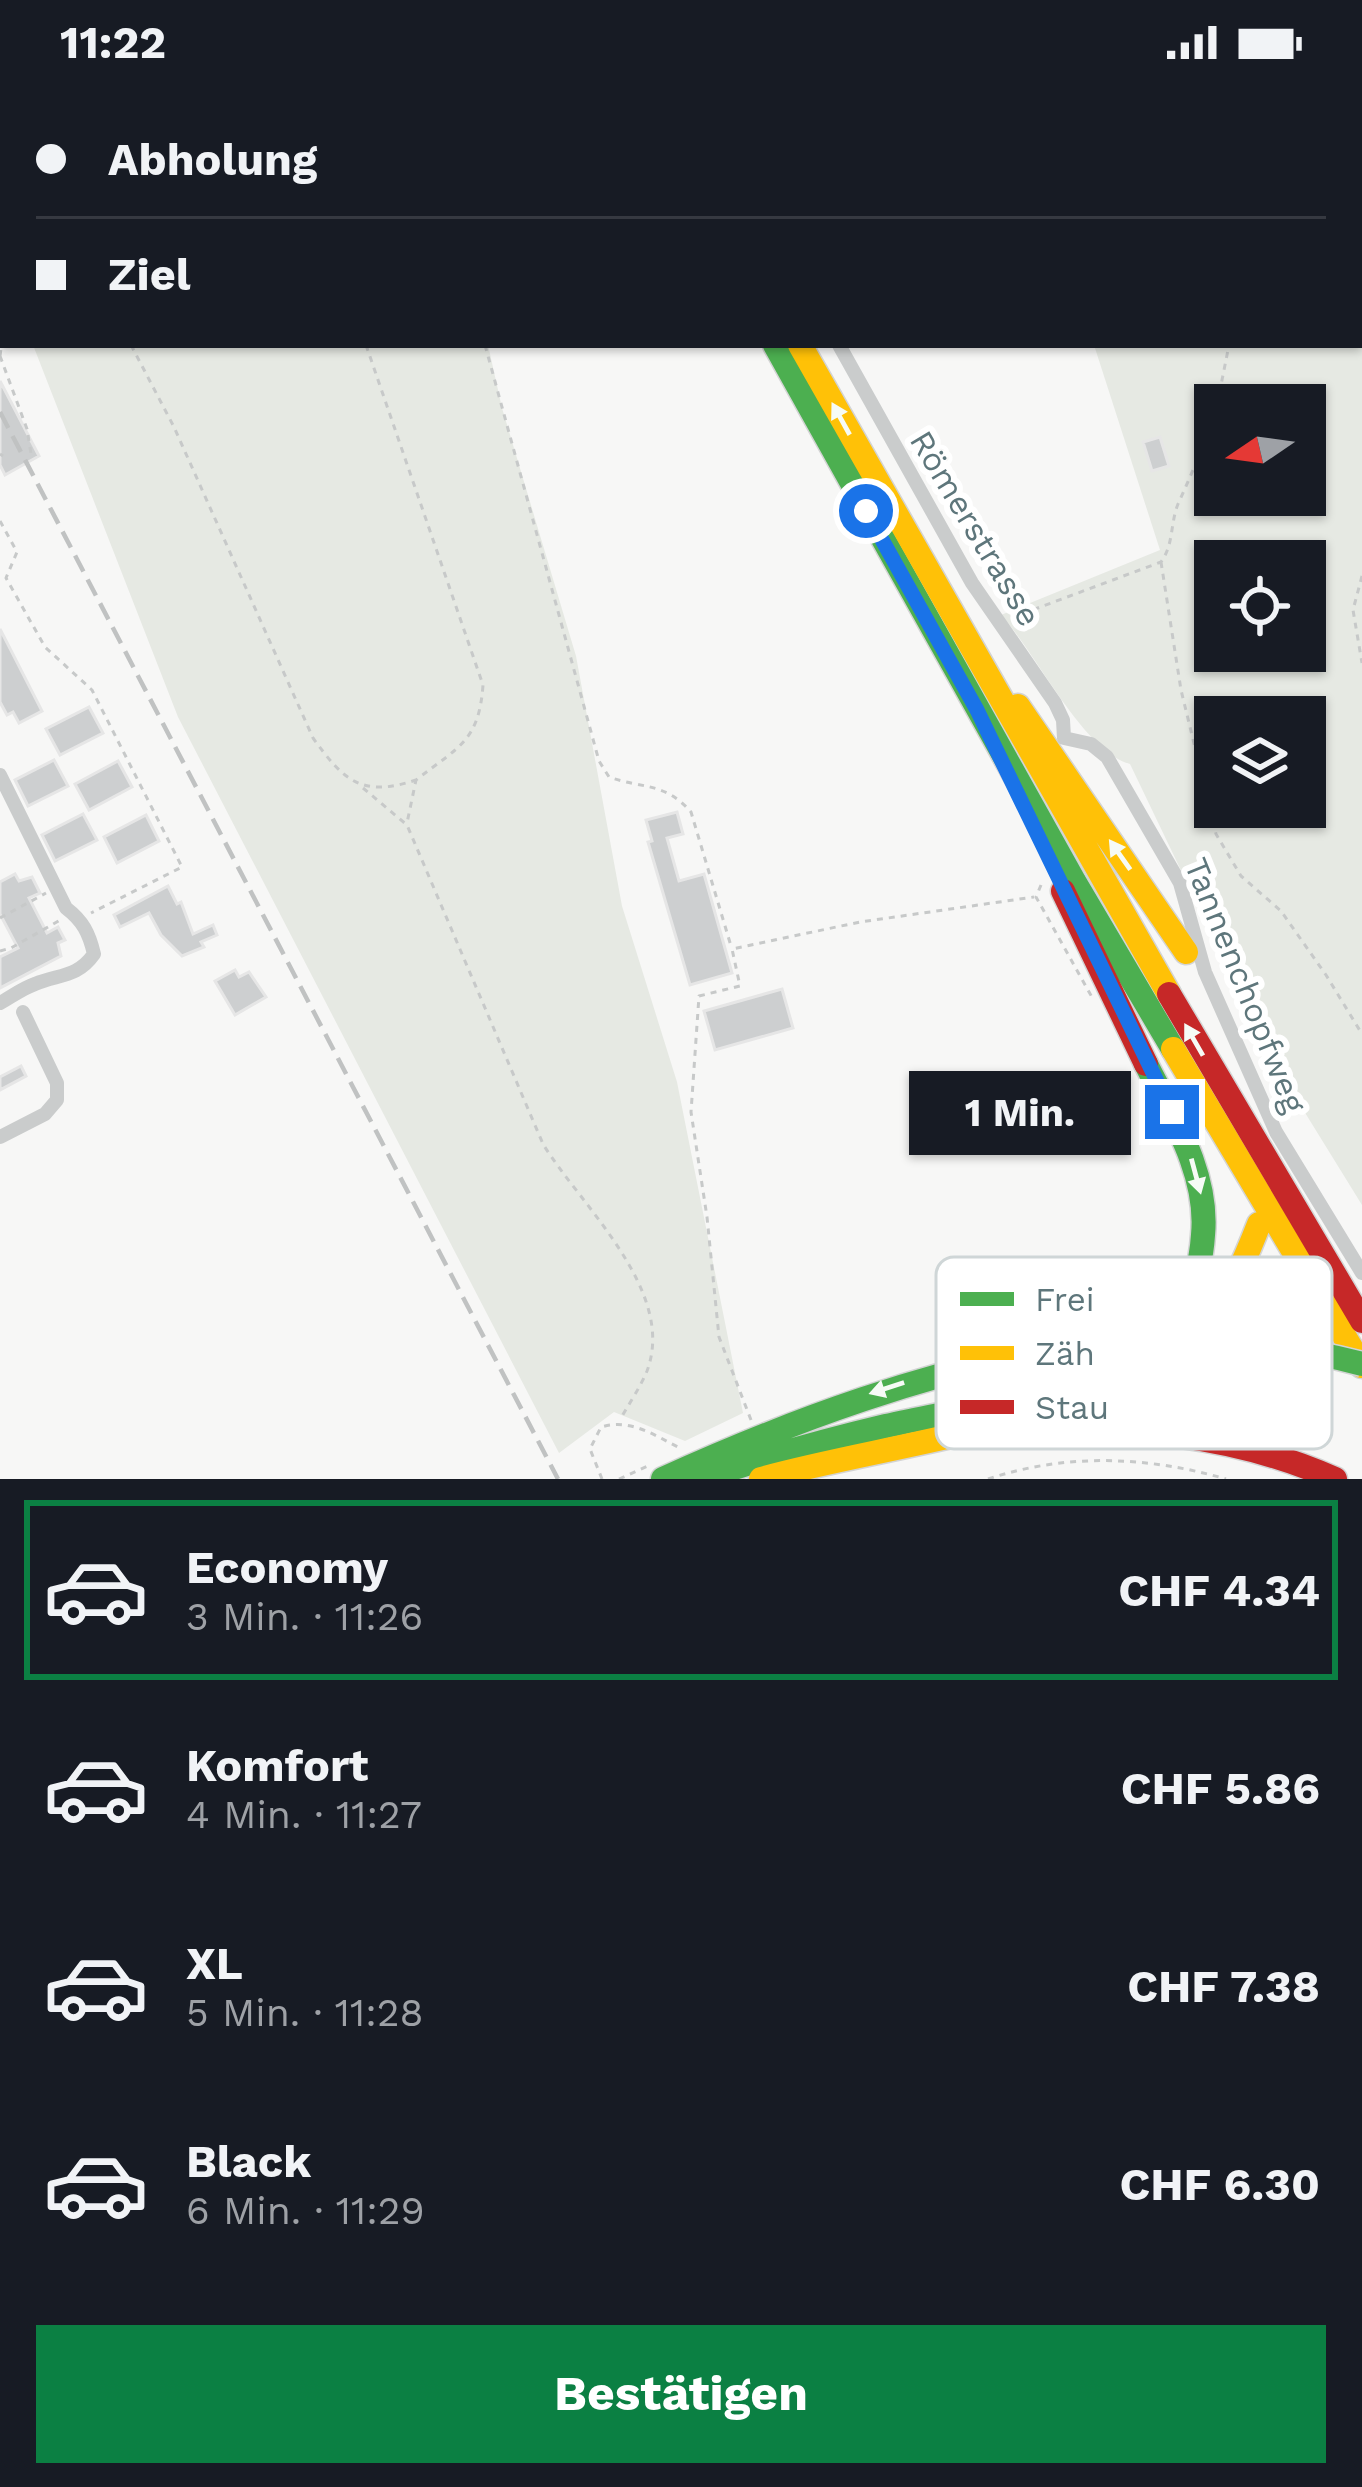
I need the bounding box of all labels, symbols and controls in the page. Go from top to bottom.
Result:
text: 11:22 [60,16,166,69]
text: Abholung [108,133,317,186]
text: Ziel [108,248,190,301]
north arrow [1194,384,1326,516]
map controls [1194,384,1326,828]
one-way arrow [831,402,852,435]
street label: Römerstrasse [902,423,1049,633]
route start [839,484,893,538]
button: locate [1194,540,1326,672]
button: layers [1194,696,1326,828]
one-way arrow [1109,839,1132,872]
street label: Tannenchopfweg [1177,852,1315,1119]
one-way arrow [1185,1024,1206,1057]
callout: 1 Min. [908,1070,1130,1154]
route end [1145,1085,1199,1139]
text: 1 Min. [965,1090,1075,1135]
one-way arrow [1188,1158,1207,1195]
legend [936,1257,1332,1449]
text: Frei [1035,1280,1095,1319]
text: Zäh [1035,1334,1095,1373]
one-way arrow [868,1380,905,1399]
text: Stau [1035,1388,1109,1427]
icon: car [42,1536,150,1644]
text: Economy [186,1541,388,1594]
text: CHF 4.34 [1118,1564,1320,1617]
text: 3 Min. · 11:26 [186,1594,423,1639]
icon: car [42,1734,150,1842]
text: Komfort [186,1739,368,1792]
text: CHF 5.86 [1121,1762,1320,1815]
text: 4 Min. · 11:27 [186,1792,422,1837]
icon: car [42,1932,150,2040]
text: XL [186,1937,243,1990]
text: CHF 7.38 [1127,1960,1320,2013]
text: 5 Min. · 11:28 [186,1990,424,2035]
icon: car [42,2130,150,2238]
text: Black [186,2135,311,2188]
text: CHF 6.30 [1120,2158,1320,2211]
text: 6 Min. · 11:29 [186,2188,425,2233]
button: Bestätigen [36,2325,1326,2463]

